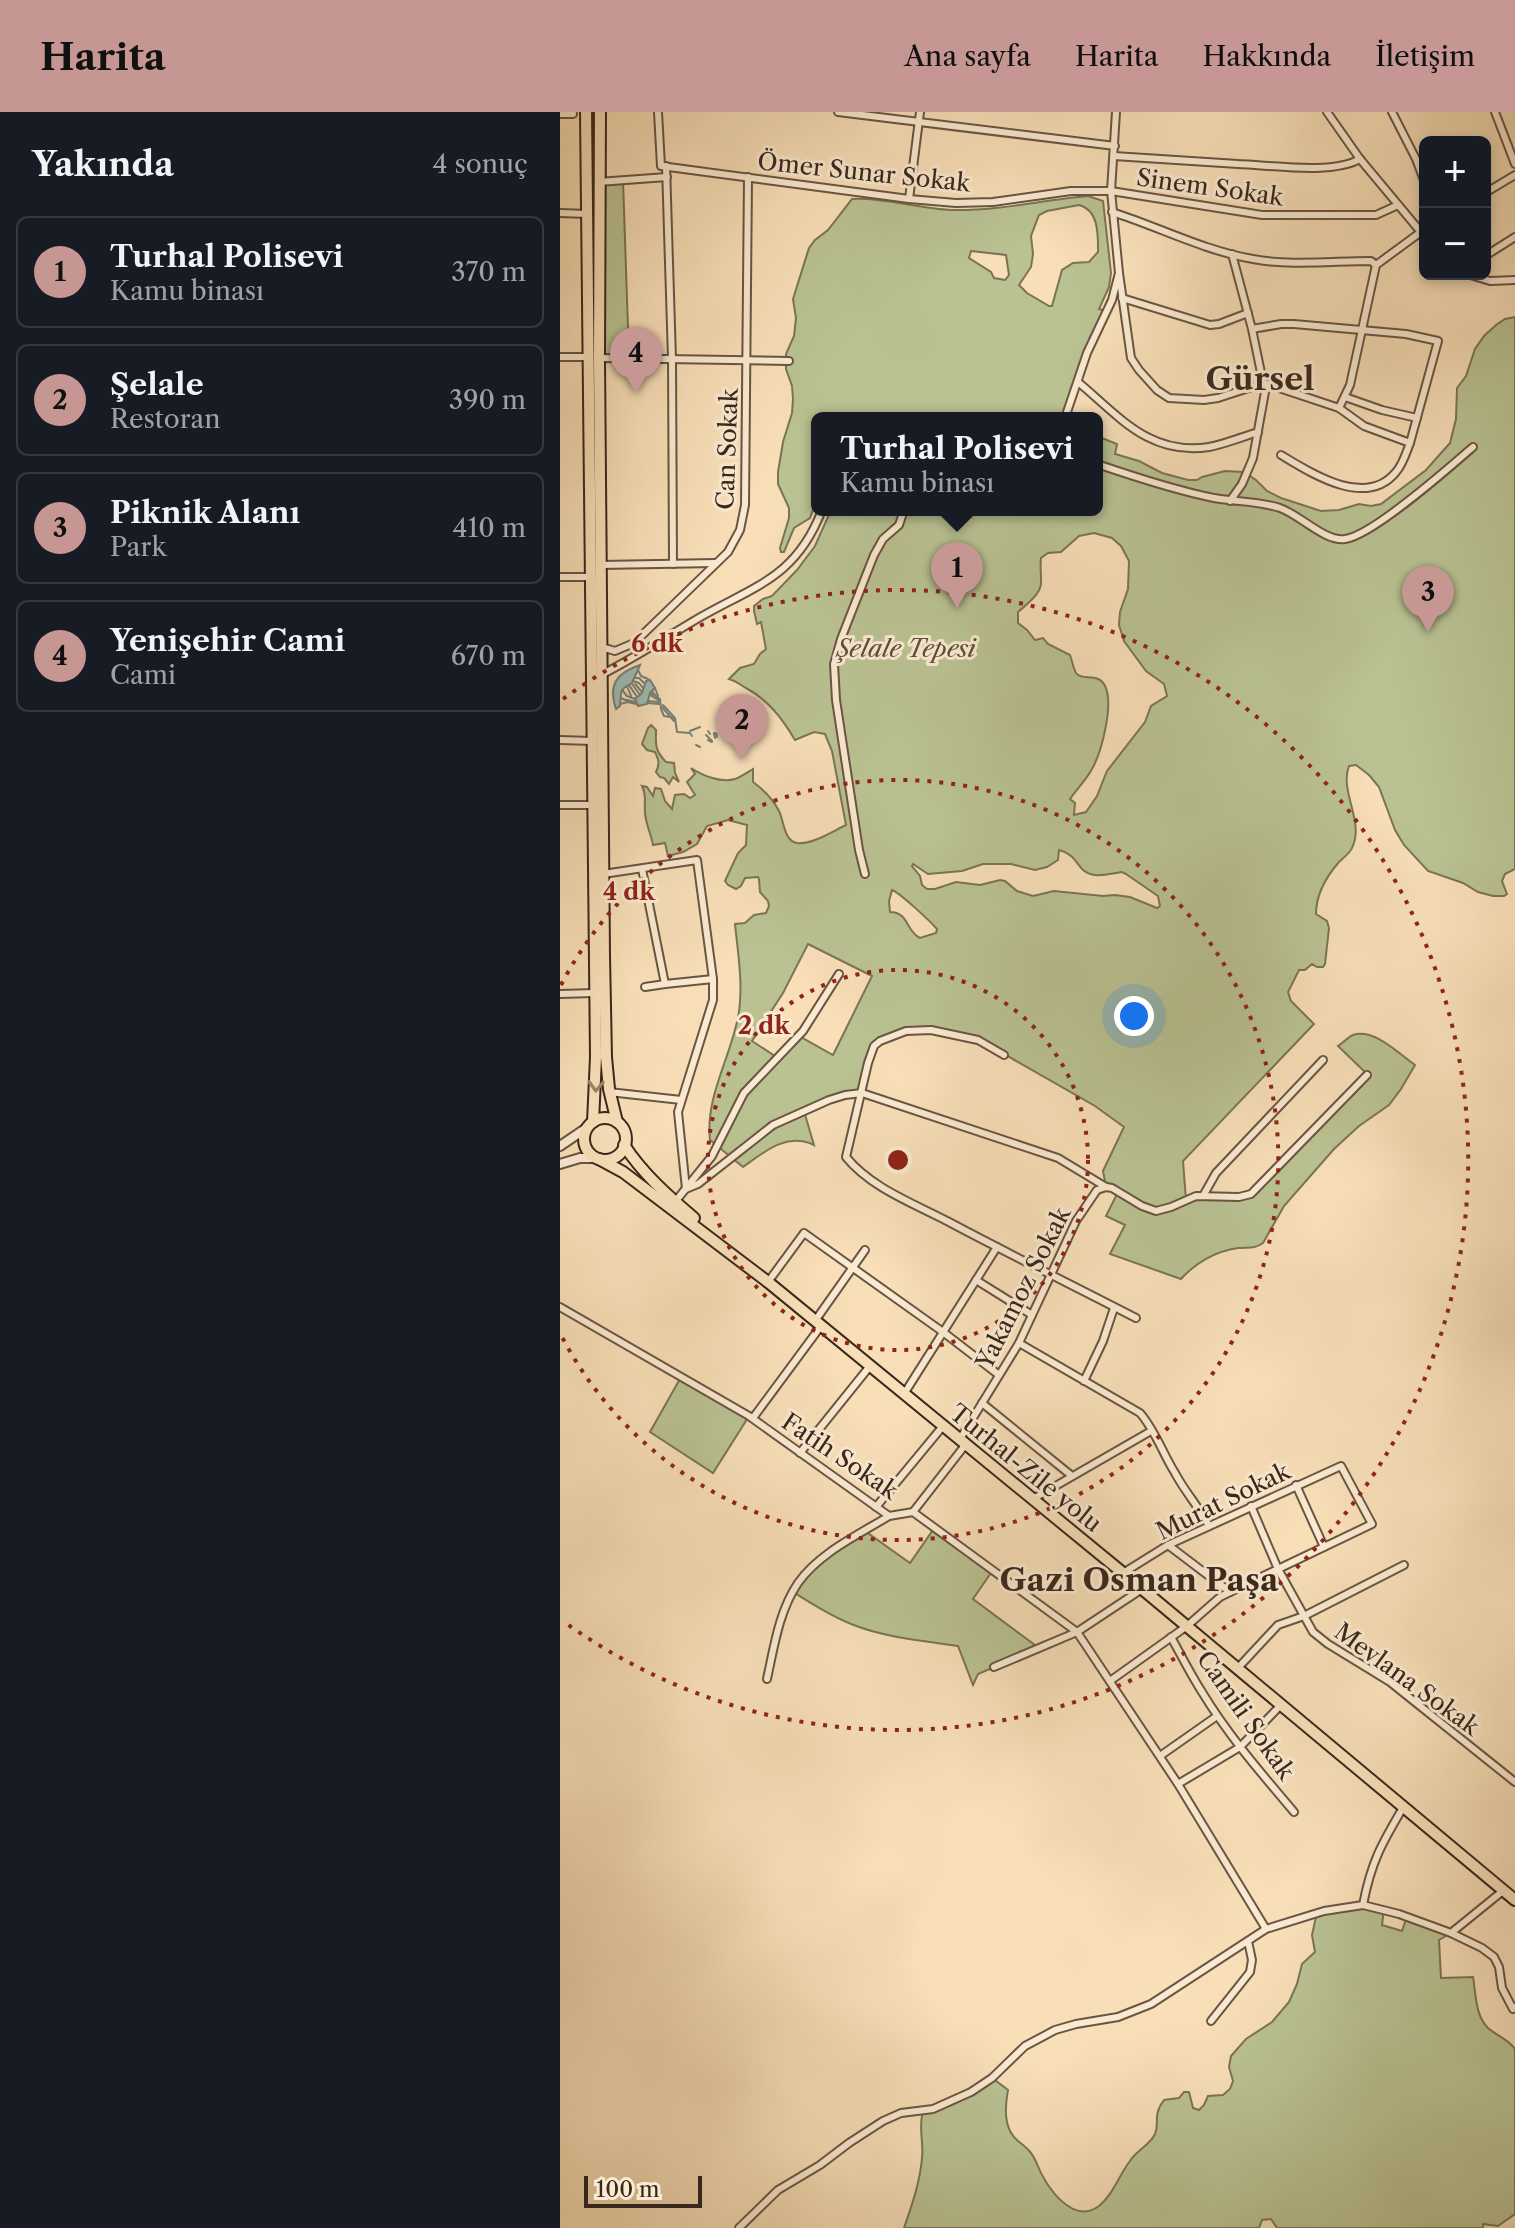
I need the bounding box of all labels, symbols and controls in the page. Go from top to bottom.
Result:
text: Harita [40,33,166,80]
text: Ana sayfa [904,39,1031,73]
text: Harita [1075,39,1158,73]
text: Hakkında [1202,39,1331,73]
text: İletişim [1375,39,1475,73]
map controls [1419,136,1491,280]
button: + [1419,136,1491,208]
text: Yakında [32,143,174,185]
street label: Ömer Sunar Sokak [756,146,973,198]
text: 4 sonuç [433,148,528,180]
street label: Sinem Sokak [1135,162,1286,212]
button: − [1419,208,1491,280]
text: Turhal Polisevi [110,238,344,275]
text: 1 [54,256,66,288]
text: 370 m [451,256,526,288]
text: Kamu binası [110,275,264,307]
pin: 4 [610,327,662,393]
district label: Gürsel [1205,359,1315,398]
text: Şelale [110,366,204,403]
text: 2 [52,384,68,416]
text: 390 m [449,384,526,416]
street label: Can Sokak [710,387,744,510]
text: Restoran [110,403,221,435]
popup [811,412,1103,516]
text: Turhal Polisevi [840,430,1074,467]
text: Kamu binası [840,467,994,499]
text: Piknik Alanı [110,494,300,531]
text: 3 [53,512,67,544]
text: 410 m [452,512,526,544]
text: Park [110,531,167,563]
pin: 1 [931,542,983,608]
pin: 3 [1402,566,1454,632]
text: Yenişehir Cami [110,622,345,659]
text: 6 dk [631,629,684,658]
park label: Şelale Tepesi [835,634,977,663]
text: 4 [52,640,68,672]
text: 670 m [451,640,526,672]
text: Cami [110,659,176,691]
pin: 2 [716,694,768,760]
text: 4 dk [603,877,656,906]
your location [1114,996,1154,1036]
text: 2 dk [738,1011,791,1040]
one-way arrow [587,1080,604,1093]
centre of rings [884,1146,912,1174]
street label: Yakamoz Sokak [969,1201,1077,1375]
street label: Turhal-Zile yolu [944,1398,1108,1538]
street label: Fatih Sokak [777,1407,904,1506]
street label: Murat Sokak [1151,1456,1296,1546]
district label: Gazi Osman Paşa [999,1560,1279,1599]
street label: Mevlana Sokak [1329,1617,1486,1742]
street label: Camili Sokak [1191,1645,1302,1786]
scale bar [584,2172,702,2208]
text: 100 m [596,2176,659,2203]

